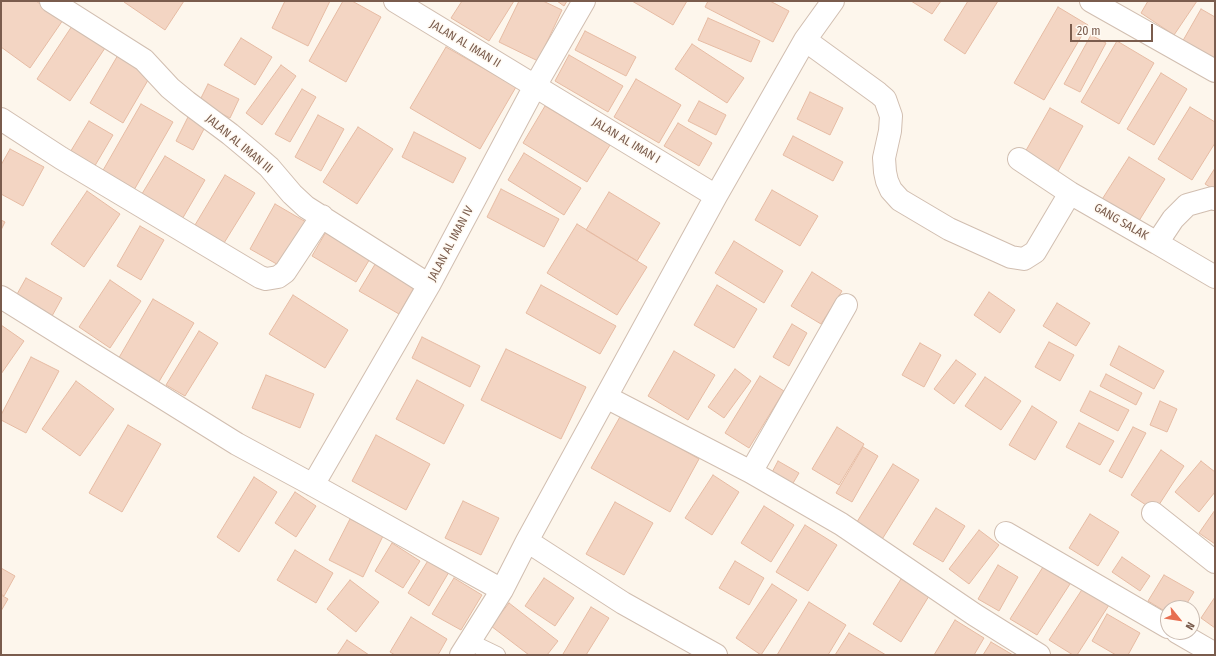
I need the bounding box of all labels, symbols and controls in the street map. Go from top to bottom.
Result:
scale bar [1072,16,1155,42]
street label: JALAN AL IMAN II [427,17,503,71]
text: 20 m [1077,24,1101,38]
street label: JALAN AL IMAN III [202,112,276,176]
street label: JALAN AL IMAN I [589,115,663,167]
street label: GANG SALAK [1091,201,1151,243]
street label: JALAN AL IMAN IV [425,204,477,284]
north arrow [1160,600,1200,640]
text: N [1183,620,1197,632]

